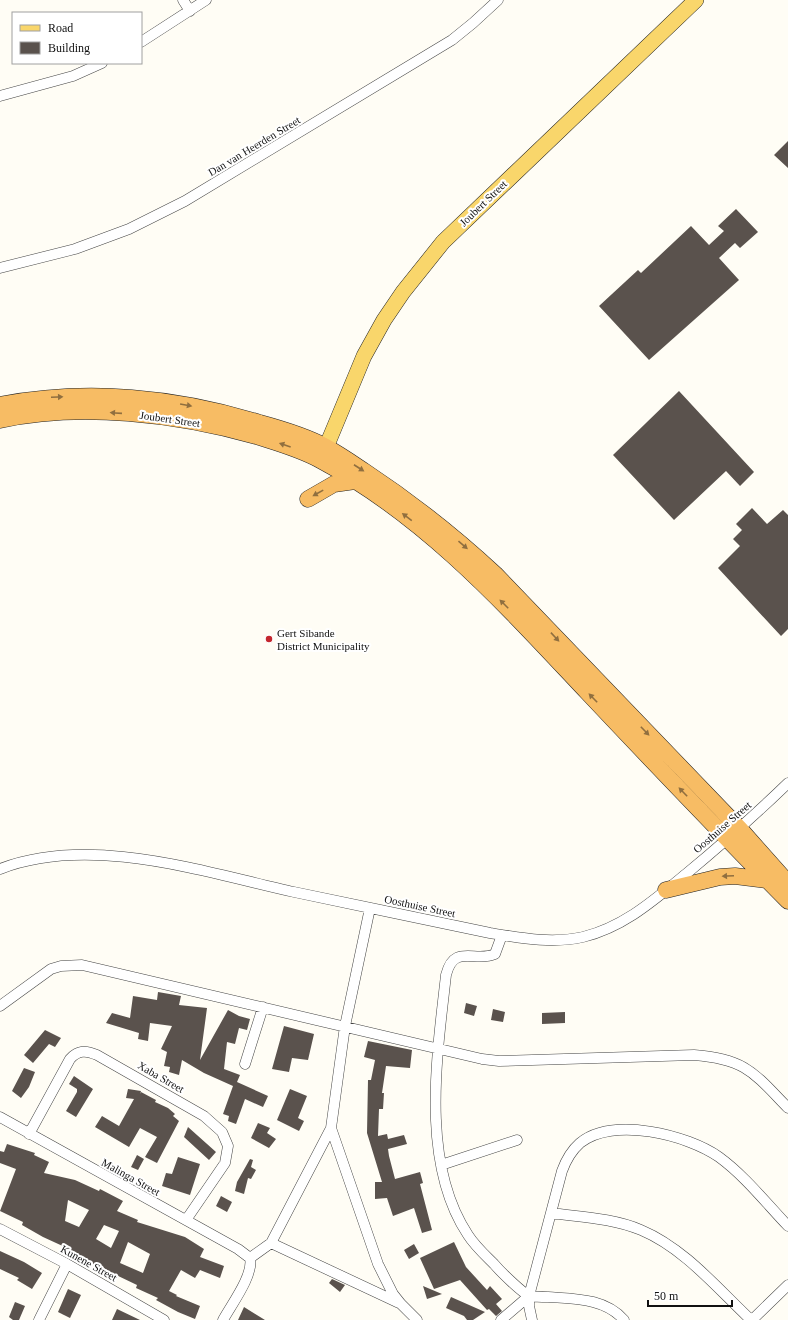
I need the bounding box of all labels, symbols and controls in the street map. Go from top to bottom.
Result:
legend [12,12,142,64]
text: Road [48,21,73,35]
text: Building [48,41,90,55]
street label: Dan van Heerden Street [206,114,302,178]
street label: Joubert Street [457,178,509,228]
one-way arrow [51,394,63,401]
one-way arrow [180,402,192,408]
street label: Joubert Street [139,409,201,429]
one-way arrow [110,410,122,417]
one-way arrow [278,442,290,448]
one-way arrow [354,464,364,472]
one-way arrow [312,490,324,496]
one-way arrow [401,513,412,522]
one-way arrow [458,540,468,549]
one-way arrow [499,599,508,609]
place label: Gert Sibande District Municipality [277,627,370,652]
one-way arrow [550,632,560,642]
marker: Gert Sibande District Municipality [264,634,274,644]
one-way arrow [588,693,598,703]
one-way arrow [640,726,650,736]
one-way arrow [678,787,688,797]
street label: Oosthuise Street [691,799,753,855]
one-way arrow [721,873,734,879]
street label: Oosthuise Street [383,893,457,919]
street label: Xaba Street [136,1059,186,1095]
street label: Malinga Street [100,1156,162,1198]
street label: Kunene Street [59,1243,119,1283]
scale bar [648,1282,732,1308]
text: 50 m [654,1289,679,1303]

